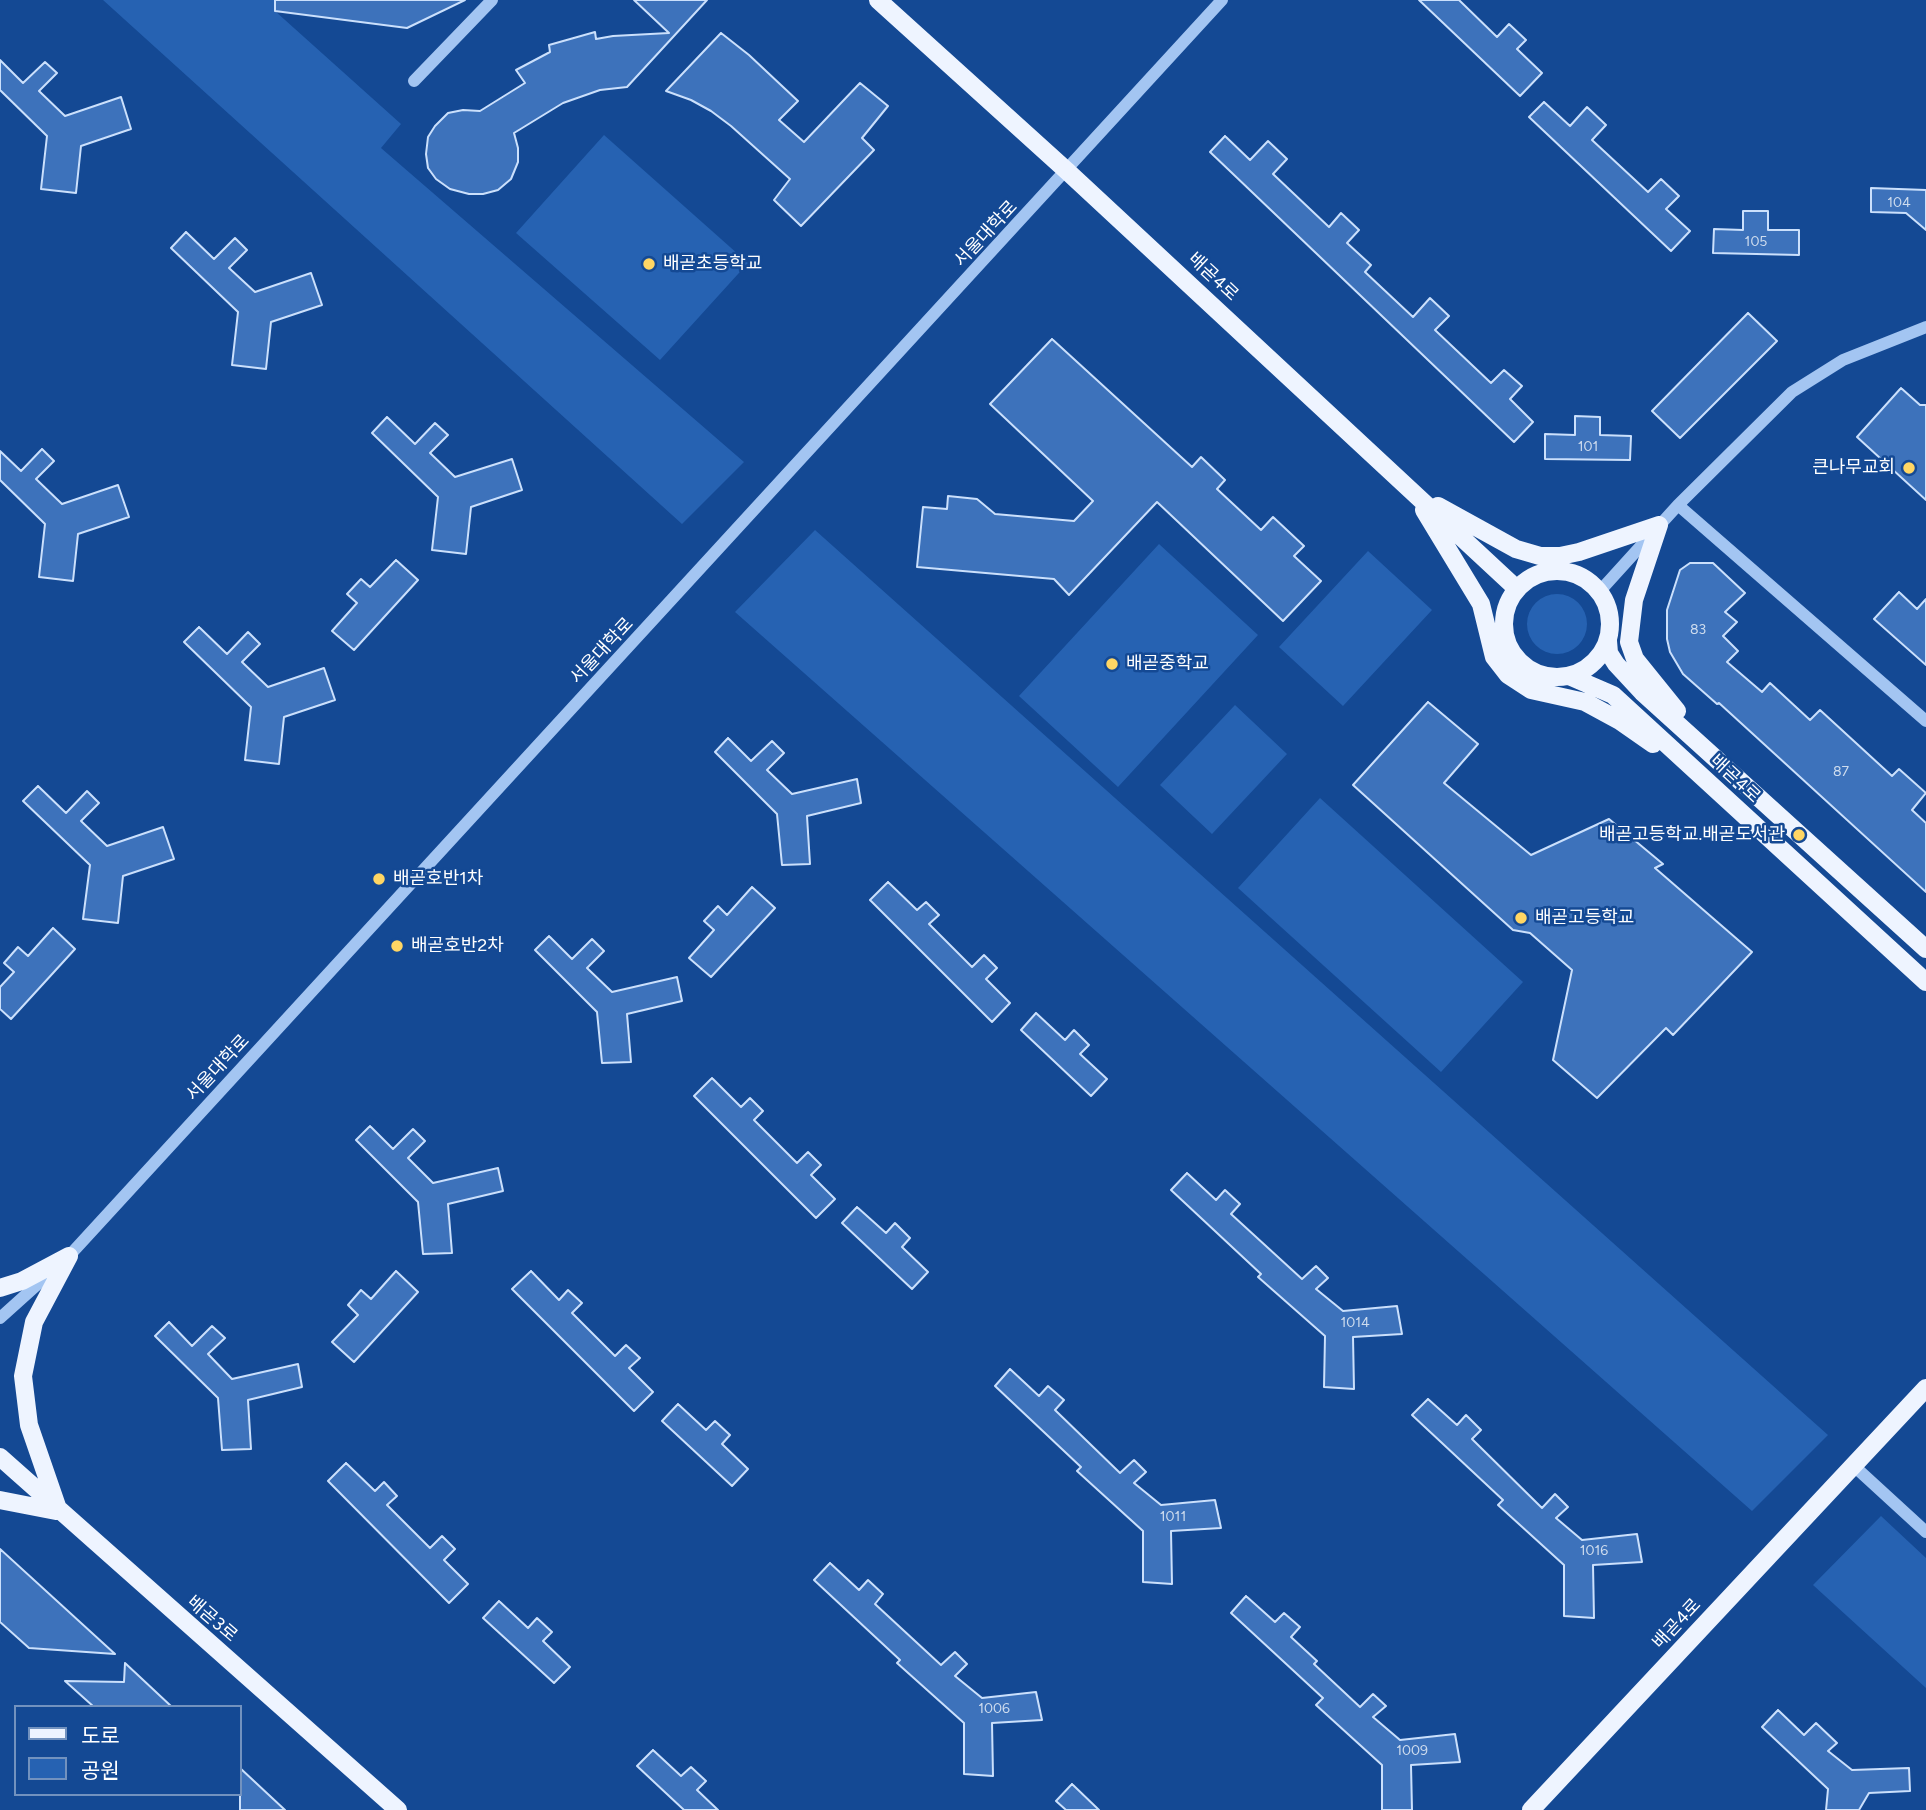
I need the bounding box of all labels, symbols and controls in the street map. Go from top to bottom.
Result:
house number: 104 [1887,195,1911,211]
street label: 서울대학로 [950,196,1022,272]
house number: 105 [1745,234,1767,250]
street label: 배곧4로 [1183,248,1243,306]
place label: 배곧초등학교 [663,253,762,275]
marker: 배곧초등학교 [641,256,657,272]
house number: 101 [1578,439,1598,455]
place label: 큰나무교회 [1812,457,1895,479]
marker: 큰나무교회 [1901,460,1917,476]
street label: 서울대학로 [566,613,638,689]
house number: 83 [1690,622,1706,638]
place label: 배곧중학교 [1126,653,1209,675]
marker: 배곧중학교 [1104,656,1120,672]
street label: 배곧4로 [1705,750,1765,808]
house number: 87 [1833,764,1849,780]
place label: 배곧고등학교.배곧도서관 [1599,824,1785,846]
marker: 배곧고등학교.배곧도서관 [1791,827,1807,843]
place label: 배곧호반1차 [393,868,483,890]
marker: 배곧호반1차 [371,871,387,887]
place label: 배곧고등학교 [1535,907,1634,929]
marker: 배곧고등학교 [1513,910,1529,926]
place label: 배곧호반2차 [411,935,504,957]
marker: 배곧호반2차 [389,938,405,954]
street label: 서울대학로 [182,1030,254,1106]
house number: 1014 [1340,1315,1370,1331]
house number: 1011 [1160,1509,1186,1525]
house number: 1016 [1580,1543,1608,1559]
street label: 배곧3로 [182,1591,242,1647]
street label: 배곧4로 [1648,1594,1706,1654]
house number: 1006 [978,1701,1010,1717]
legend [14,1705,242,1796]
text: 도로 [81,1723,120,1748]
house number: 1009 [1396,1743,1428,1759]
text: 공원 [81,1758,120,1783]

